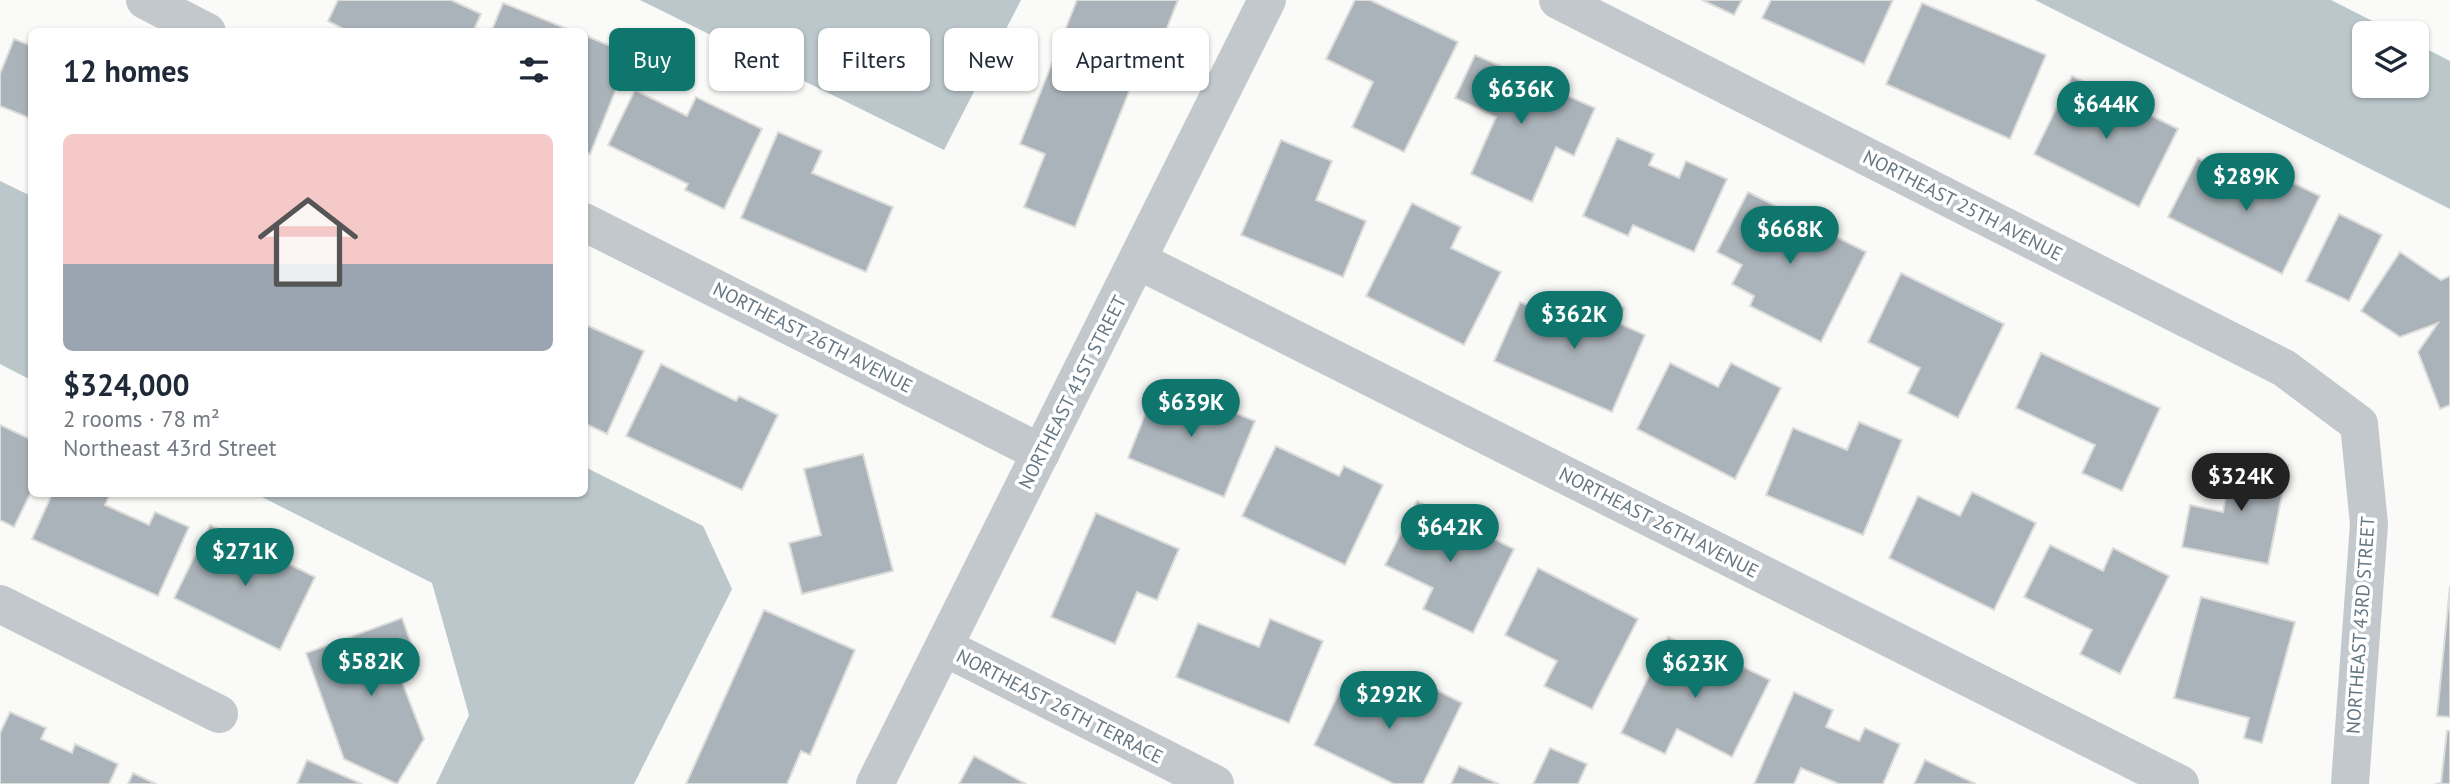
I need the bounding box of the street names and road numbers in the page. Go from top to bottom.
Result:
street label: NORTHEAST 25TH AVENUE [1859,144,2067,266]
street label: NORTHEAST 26TH AVENUE [709,276,917,398]
street label: NORTHEAST 41ST STREET [1013,291,1131,493]
street label: NORTHEAST 26TH AVENUE [1555,461,1763,583]
street label: NORTHEAST 43RD STREET [2340,515,2380,735]
street label: NORTHEAST 26TH TERRACE [953,643,1167,769]

